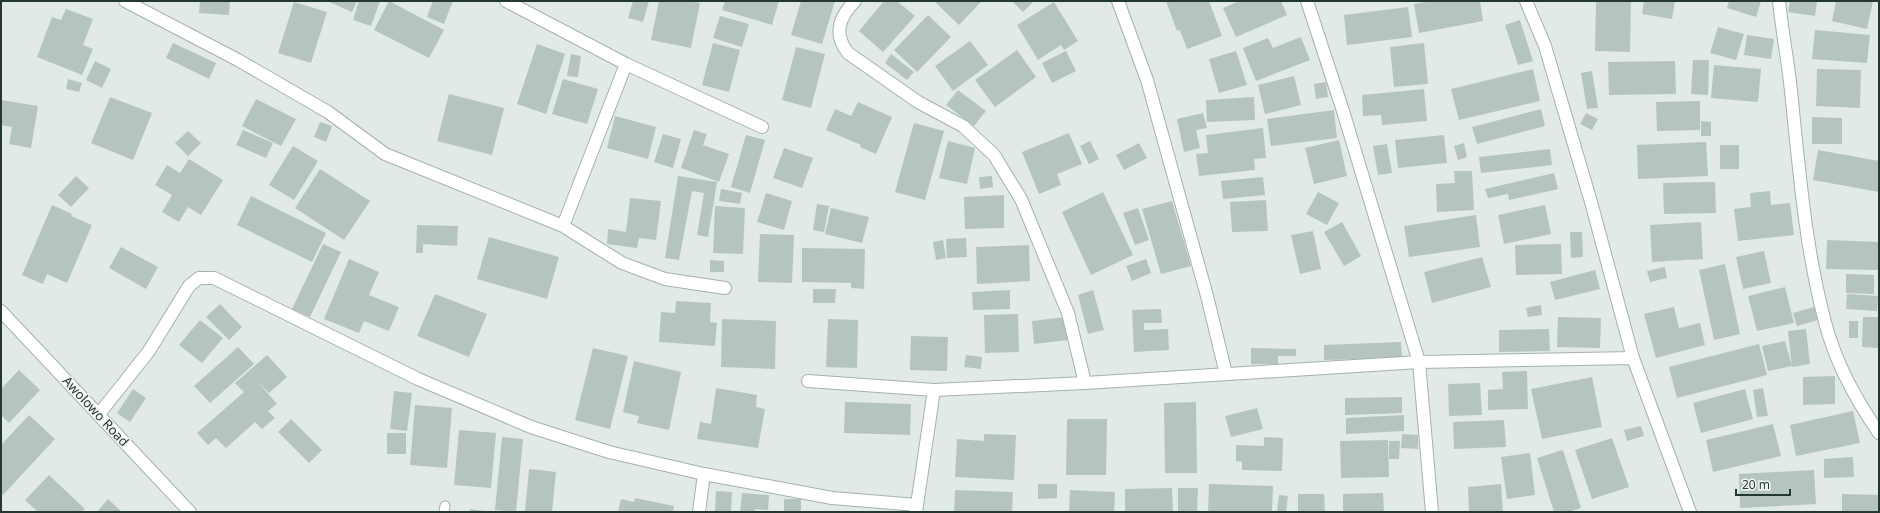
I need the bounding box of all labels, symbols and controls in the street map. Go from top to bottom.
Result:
street label: Awolowo Road [59,372,133,450]
scale bar [1736,471,1790,497]
text: 20 m [1742,476,1770,493]

